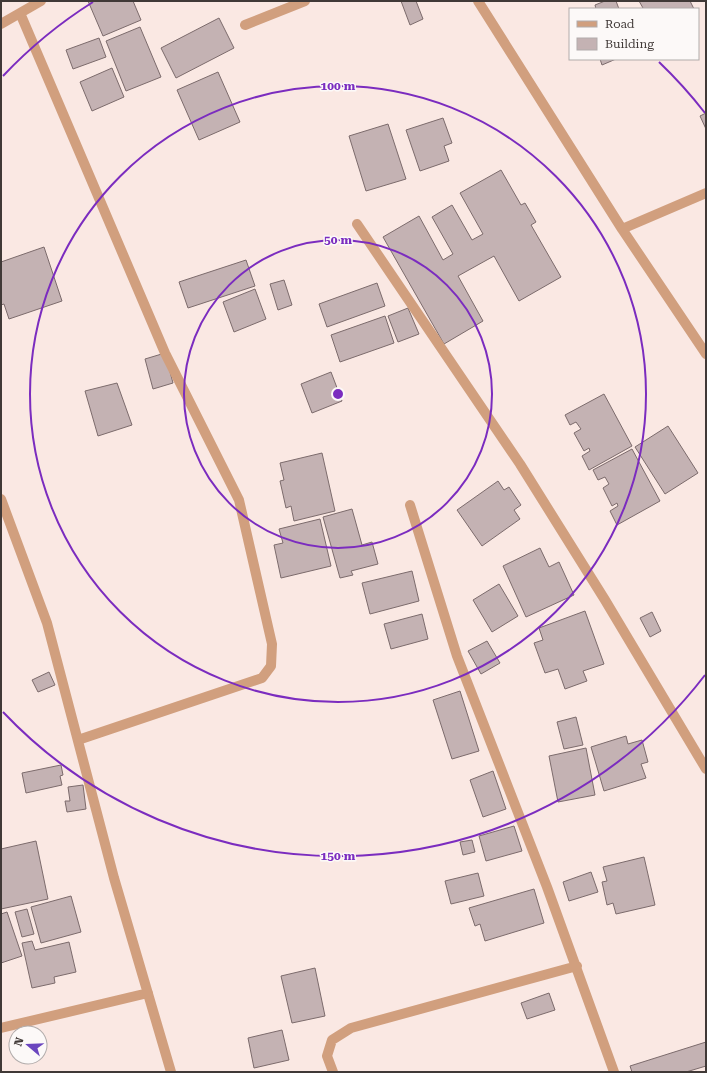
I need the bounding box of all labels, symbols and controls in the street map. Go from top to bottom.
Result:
legend [569,8,699,60]
text: Road [605,17,635,31]
text: Building [605,37,654,51]
text: 100 m [321,79,356,93]
text: 50 m [324,233,352,247]
centre of rings [331,387,345,401]
text: 150 m [321,849,356,863]
north arrow [8,1025,48,1065]
text: N [11,1035,27,1048]

